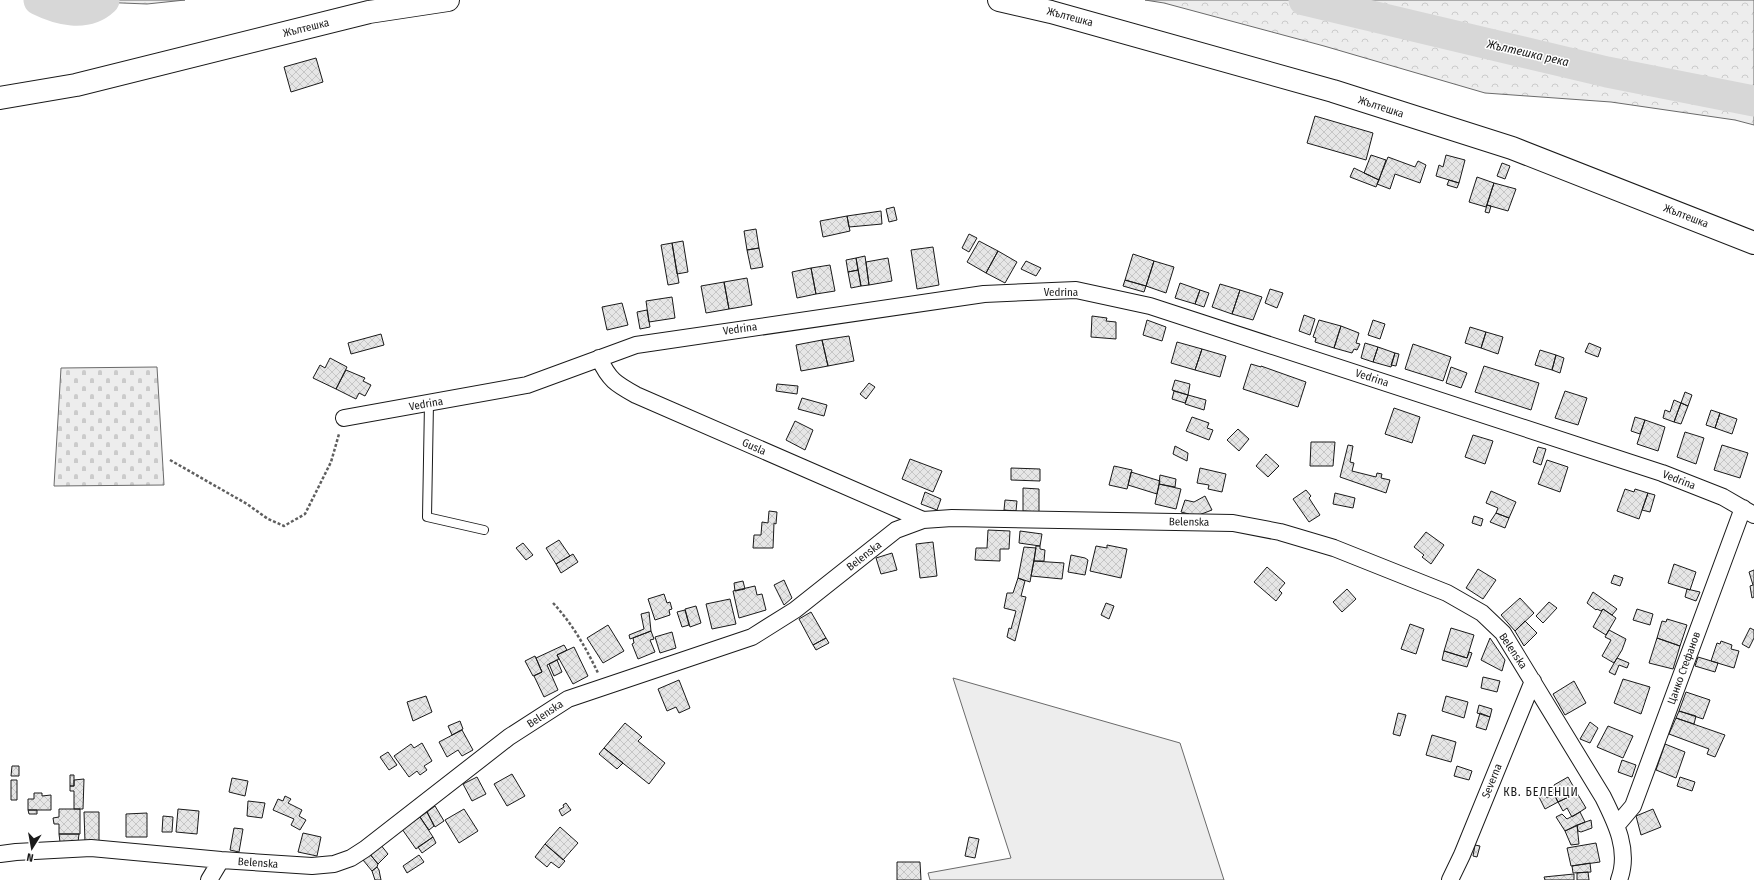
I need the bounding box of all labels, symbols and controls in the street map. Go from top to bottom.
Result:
street label: Жълтешка [1046,5,1094,29]
street label: Жълтешка [282,16,330,40]
water label: Жълтешка река [1485,37,1570,69]
street label: Жълтешка [1357,94,1405,120]
street label: Жълтешка [1662,201,1710,231]
street label: Vedrina [1044,286,1078,299]
street label: Vedrina [722,320,758,338]
street label: Vedrina [1354,366,1390,390]
street label: Vedrina [408,395,444,413]
street label: Gusla [740,436,768,458]
street label: Vedrina [1661,468,1697,492]
street label: Belenska [1169,515,1209,529]
street label: Belenska [844,538,884,574]
street label: Цанко Стефанов [1665,630,1703,706]
street label: Belenska [1496,631,1530,671]
street label: Belenska [524,697,566,731]
street label: Severna [1479,762,1505,800]
district label: КВ. БЕЛЕНЦИ [1503,785,1579,799]
north arrow [12,828,52,868]
text: N [26,850,35,864]
street label: Belenska [237,855,279,871]

